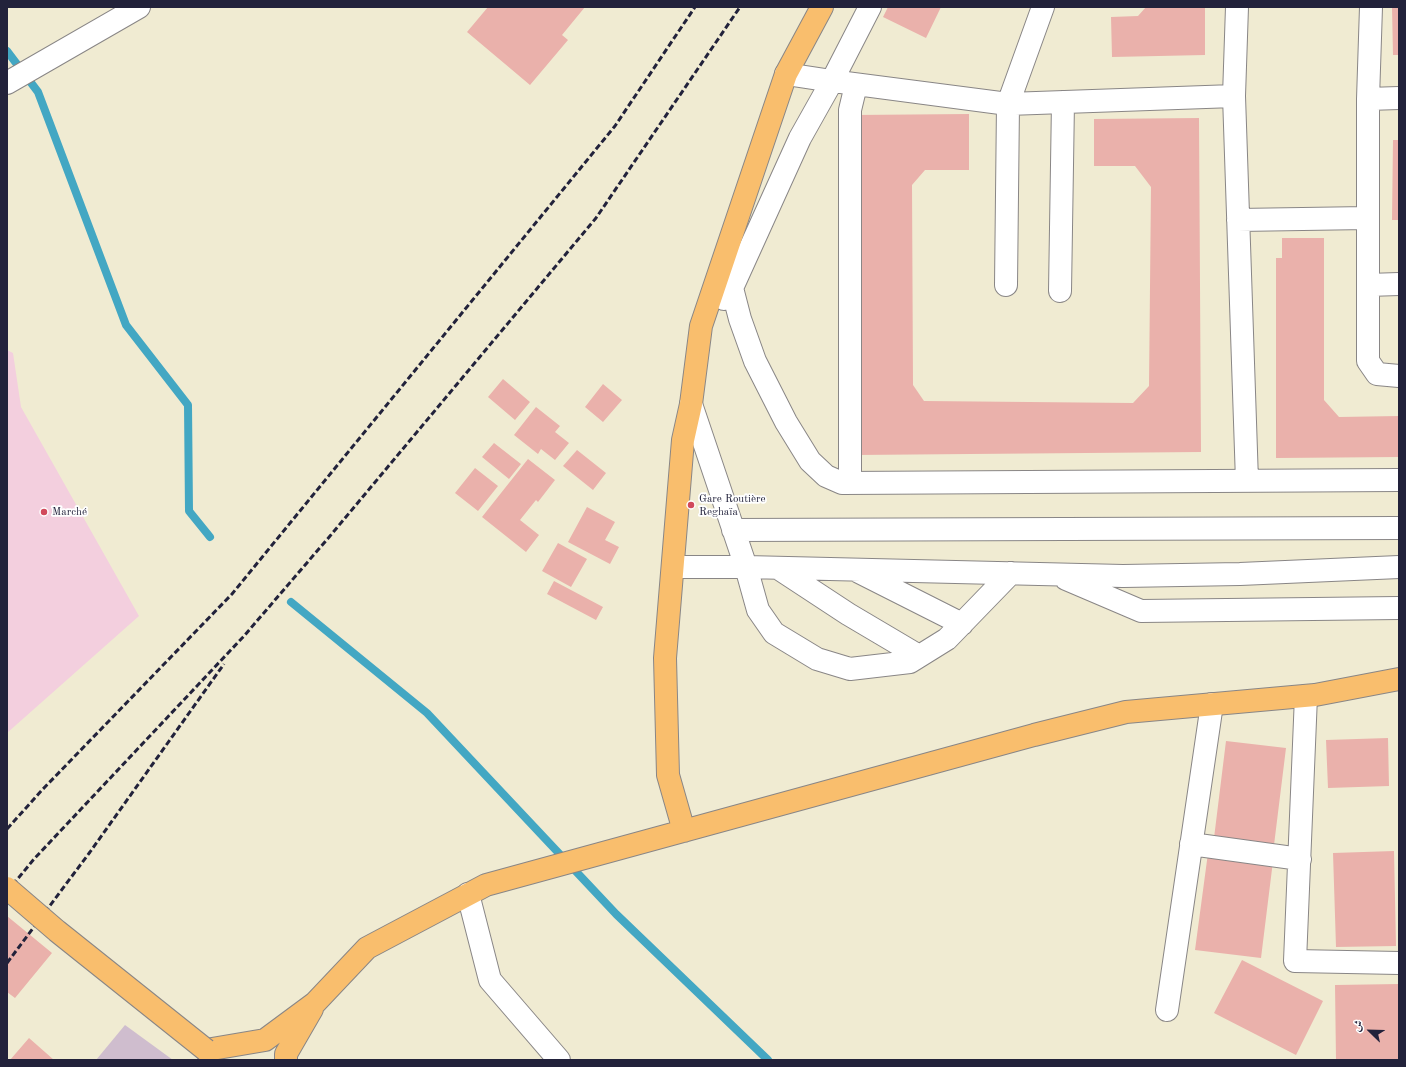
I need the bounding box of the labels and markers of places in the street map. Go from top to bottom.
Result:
place label: Gare Routière Reghaïa [699,492,766,518]
marker: Gare Routière Reghaïa [686,500,696,510]
place label: Marché [52,505,87,519]
marker: Marché [39,507,49,517]

